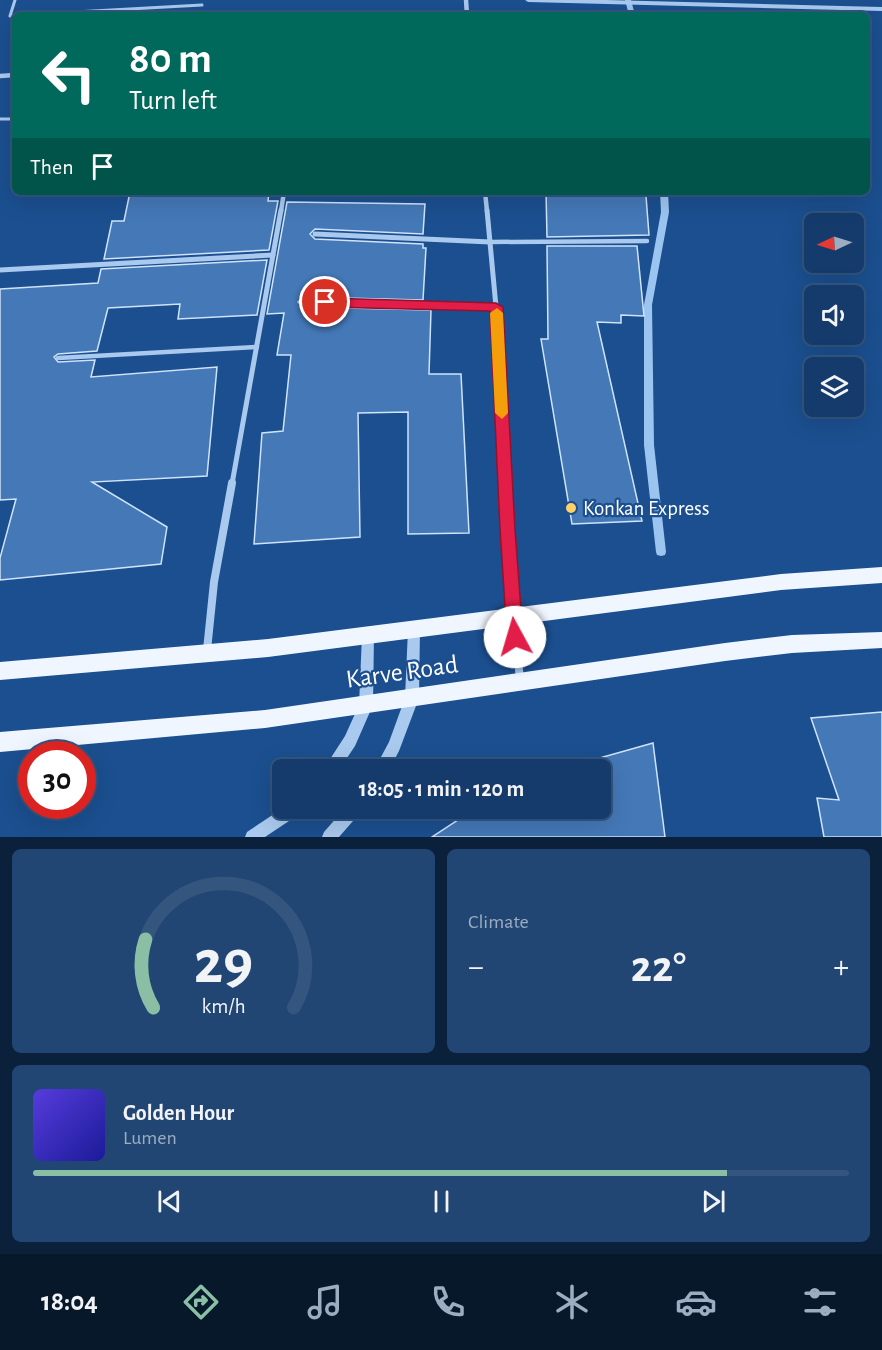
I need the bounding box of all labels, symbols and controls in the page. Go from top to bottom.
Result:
icon: left [30,36,108,114]
text: 80 m [129,38,212,80]
text: Turn left [129,87,217,114]
icon: arrive [86,150,119,183]
text: Then [30,156,74,178]
north arrow [804,213,864,273]
map controls [804,213,864,417]
pin [299,276,350,327]
icon: arrive [308,285,341,318]
button: sound [804,285,864,345]
button: layers [804,357,864,417]
place label: Konkan Express [583,498,710,519]
marker: Konkan Express [564,501,578,515]
position arrow [483,605,547,669]
street label: Karve Road [344,651,460,693]
speed limit sign: 30 [18,741,96,819]
text: 18:05 · 1 min · 120 m [359,778,524,800]
text: Climate [468,912,529,932]
text: 29 [194,932,253,994]
text: 22° [631,945,686,990]
text: − [468,951,484,984]
text: + [833,951,849,984]
text: km/h [201,996,246,1017]
text: Golden Hour [123,1102,234,1124]
text: Lumen [123,1128,177,1148]
icon: previous [153,1185,186,1218]
icon: pause [425,1185,458,1218]
icon: next [697,1185,730,1218]
icon: directions [180,1281,222,1323]
icon: music [304,1281,346,1323]
icon: phone [427,1281,469,1323]
icon: climate [551,1281,593,1323]
icon: car [675,1281,717,1323]
icon: filters [799,1281,841,1323]
text: 18:04 [41,1288,98,1315]

